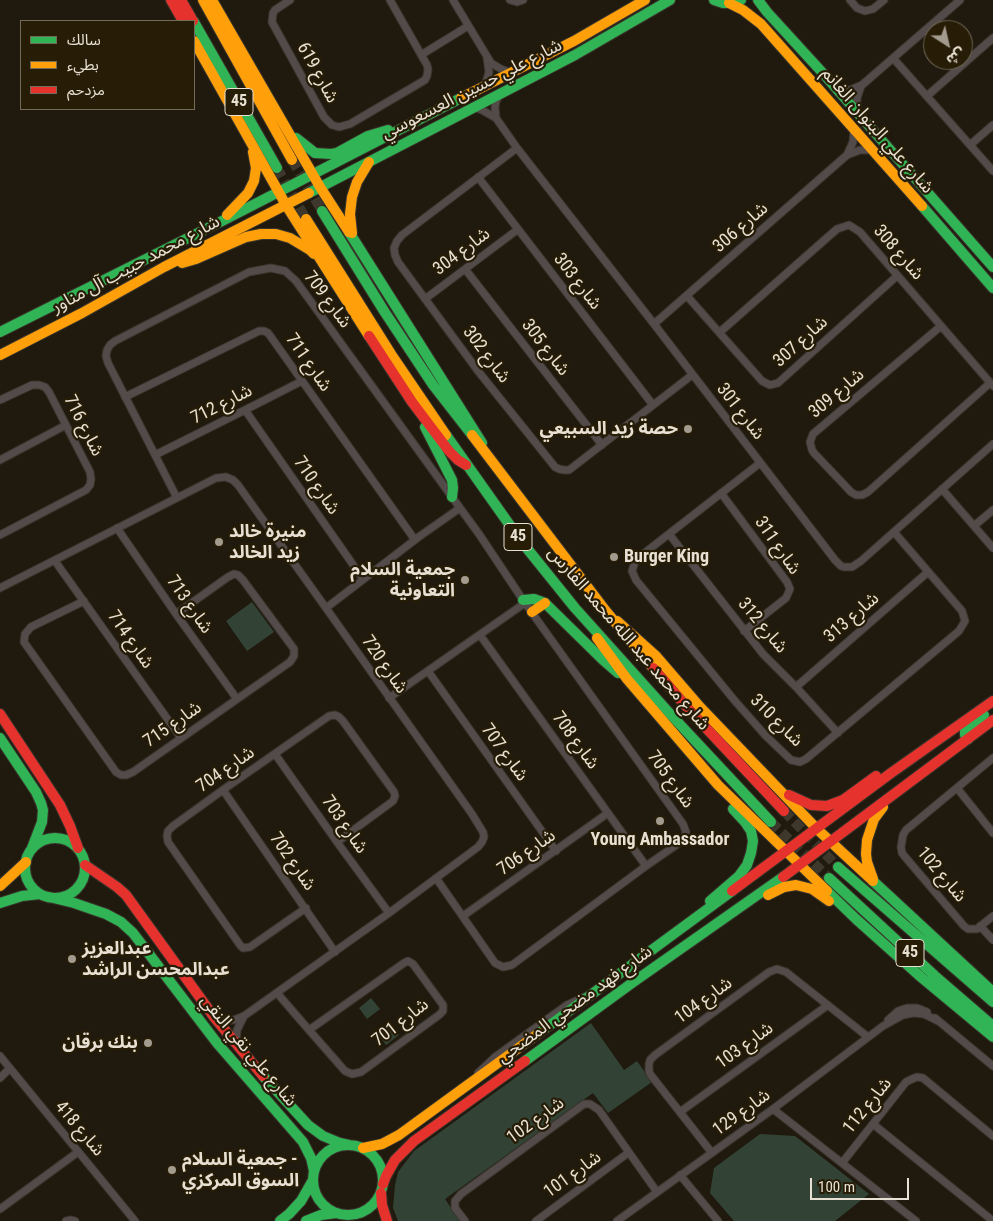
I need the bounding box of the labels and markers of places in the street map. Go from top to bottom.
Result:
place label: حصة زيد السبيعي [540,418,678,440]
marker: حصة زيد السبيعي [682,423,694,435]
place label: منيرة خالد زيد الخالد [229,521,306,564]
marker: منيرة خالد زيد الخالد [213,536,225,548]
place label: Burger King [624,546,709,568]
marker: Burger King [608,551,620,563]
place label: جمعية السلام التعاونية [350,559,455,602]
marker: جمعية السلام التعاونية [459,574,471,586]
marker: Young Ambassador [654,815,666,827]
place label: Young Ambassador [591,829,729,851]
place label: عبدالعزيز عبدالمحسن الراشد [82,938,230,981]
marker: عبدالعزيز عبدالمحسن الراشد [66,953,78,965]
place label: بنك برقان [62,1032,138,1054]
marker: بنك برقان [142,1037,154,1049]
place label: جمعية السلام - السوق المركزي [182,1149,299,1192]
marker: جمعية السلام - السوق المركزي [166,1164,178,1176]

